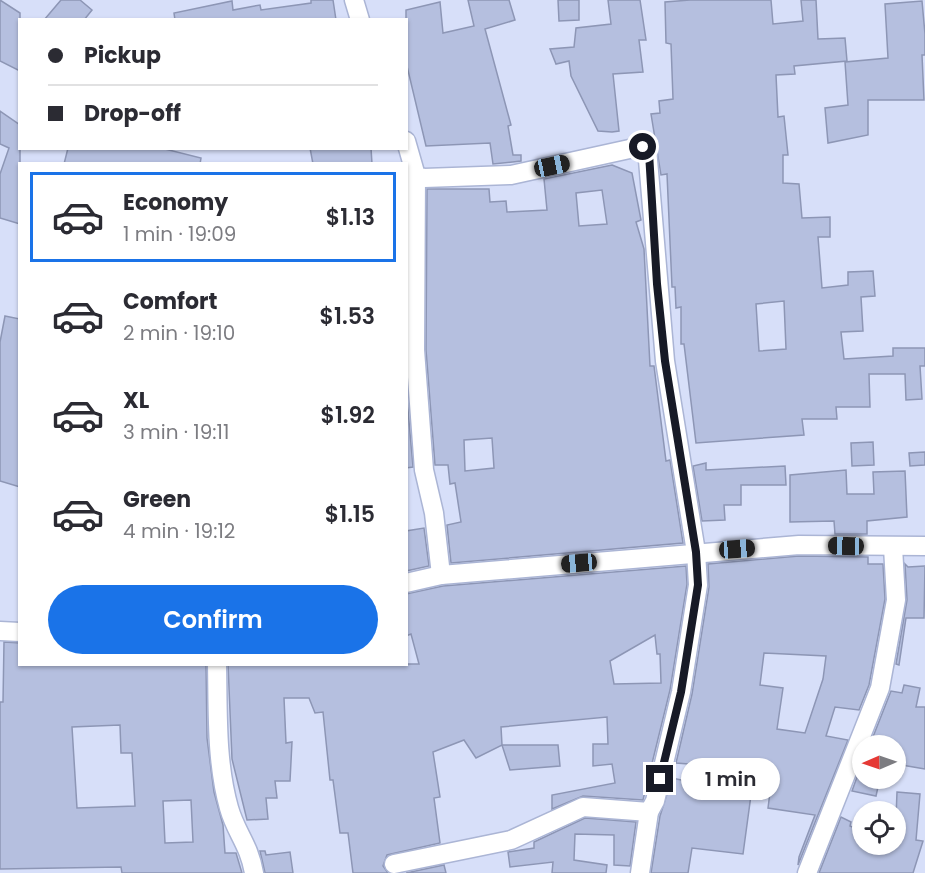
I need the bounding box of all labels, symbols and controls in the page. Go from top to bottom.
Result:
text: Pickup [84,40,161,71]
text: Drop-off [84,98,181,129]
route start [629,133,656,160]
car [533,153,571,179]
text: Economy [123,187,228,218]
icon: car [51,190,105,244]
text: $1.13 [326,202,375,233]
text: 1 min · 19:09 [123,220,236,248]
text: Comfort [123,286,217,317]
icon: car [51,289,105,343]
text: $1.53 [320,301,375,332]
text: 2 min · 19:10 [123,319,235,347]
text: XL [123,385,149,416]
icon: car [51,388,105,442]
text: $1.92 [321,400,375,431]
text: 3 min · 19:11 [123,418,229,446]
text: Green [123,484,191,515]
icon: car [51,487,105,541]
text: $1.15 [325,499,375,530]
text: 4 min · 19:12 [123,517,235,545]
car [828,537,864,555]
car [718,539,756,559]
car [560,552,598,574]
button: Confirm [48,585,378,654]
north arrow [852,735,906,789]
map controls [852,735,906,855]
callout: 1 min [681,758,780,800]
route end [646,765,673,792]
text: 1 min [705,765,756,793]
button: locate [852,801,906,855]

